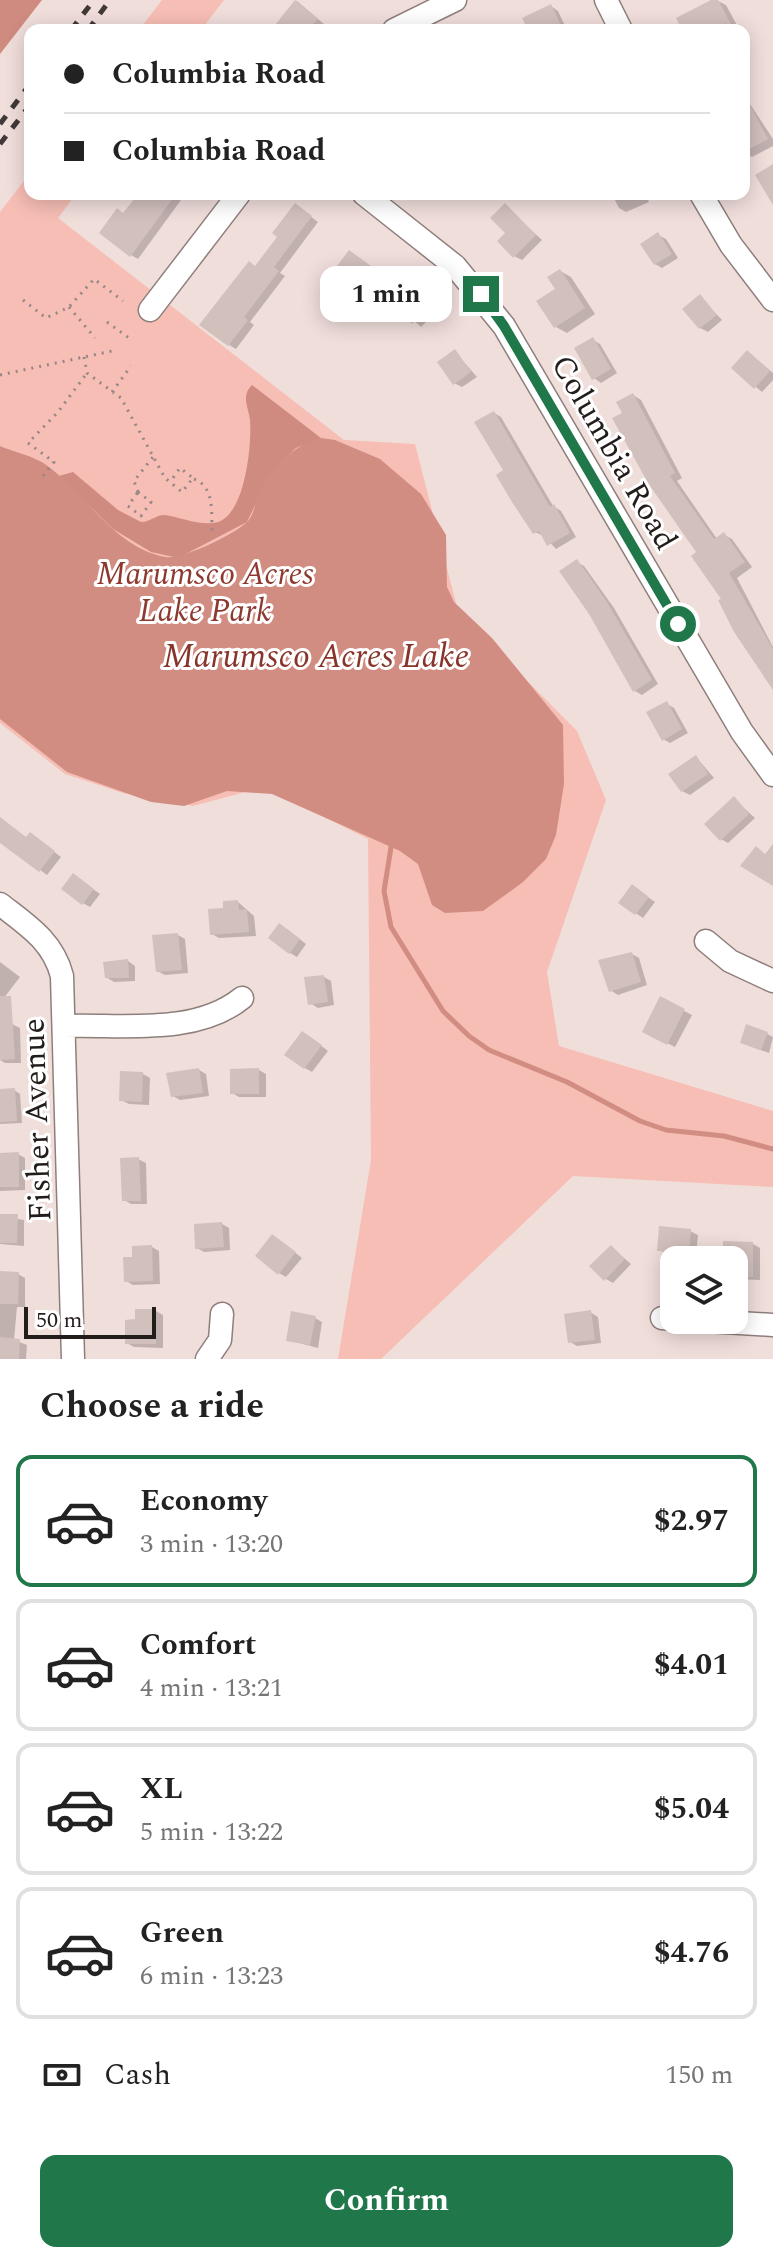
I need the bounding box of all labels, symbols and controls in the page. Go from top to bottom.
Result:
text: Columbia Road [112,51,325,97]
text: Columbia Road [112,128,325,174]
callout: 1 min [321,266,453,322]
text: 1 min [351,274,421,314]
route end [463,276,499,312]
street label: Columbia Road [538,346,690,560]
park label: Marumsco Acres Lake Park [96,550,314,636]
route start [660,606,696,642]
water label: Marumsco Acres Lake [163,631,469,683]
street label: Fisher Avenue [9,1017,66,1223]
map controls [660,1246,748,1334]
button: layers [660,1246,748,1334]
scale bar [24,1303,156,1339]
text: 50 m [36,1304,82,1337]
text: Choose a ride [40,1379,264,1434]
text: Economy [140,1478,267,1524]
icon: car [44,1485,116,1557]
text: $2.97 [654,1498,729,1544]
text: 3 min · 13:20 [140,1524,283,1564]
text: Comfort [140,1622,256,1668]
icon: car [44,1629,116,1701]
text: $4.01 [654,1642,729,1688]
text: 4 min · 13:21 [140,1668,283,1708]
text: XL [140,1766,183,1812]
icon: car [44,1773,116,1845]
text: $5.04 [654,1786,729,1832]
text: 5 min · 13:22 [140,1812,283,1852]
text: Green [140,1910,224,1956]
icon: car [44,1917,116,1989]
text: $4.76 [654,1930,729,1976]
text: 6 min · 13:23 [140,1956,283,1996]
text: Cash [104,2052,171,2098]
icon: cash [40,2053,84,2097]
text: 150 m [665,2055,733,2095]
button: Confirm [40,2155,733,2247]

